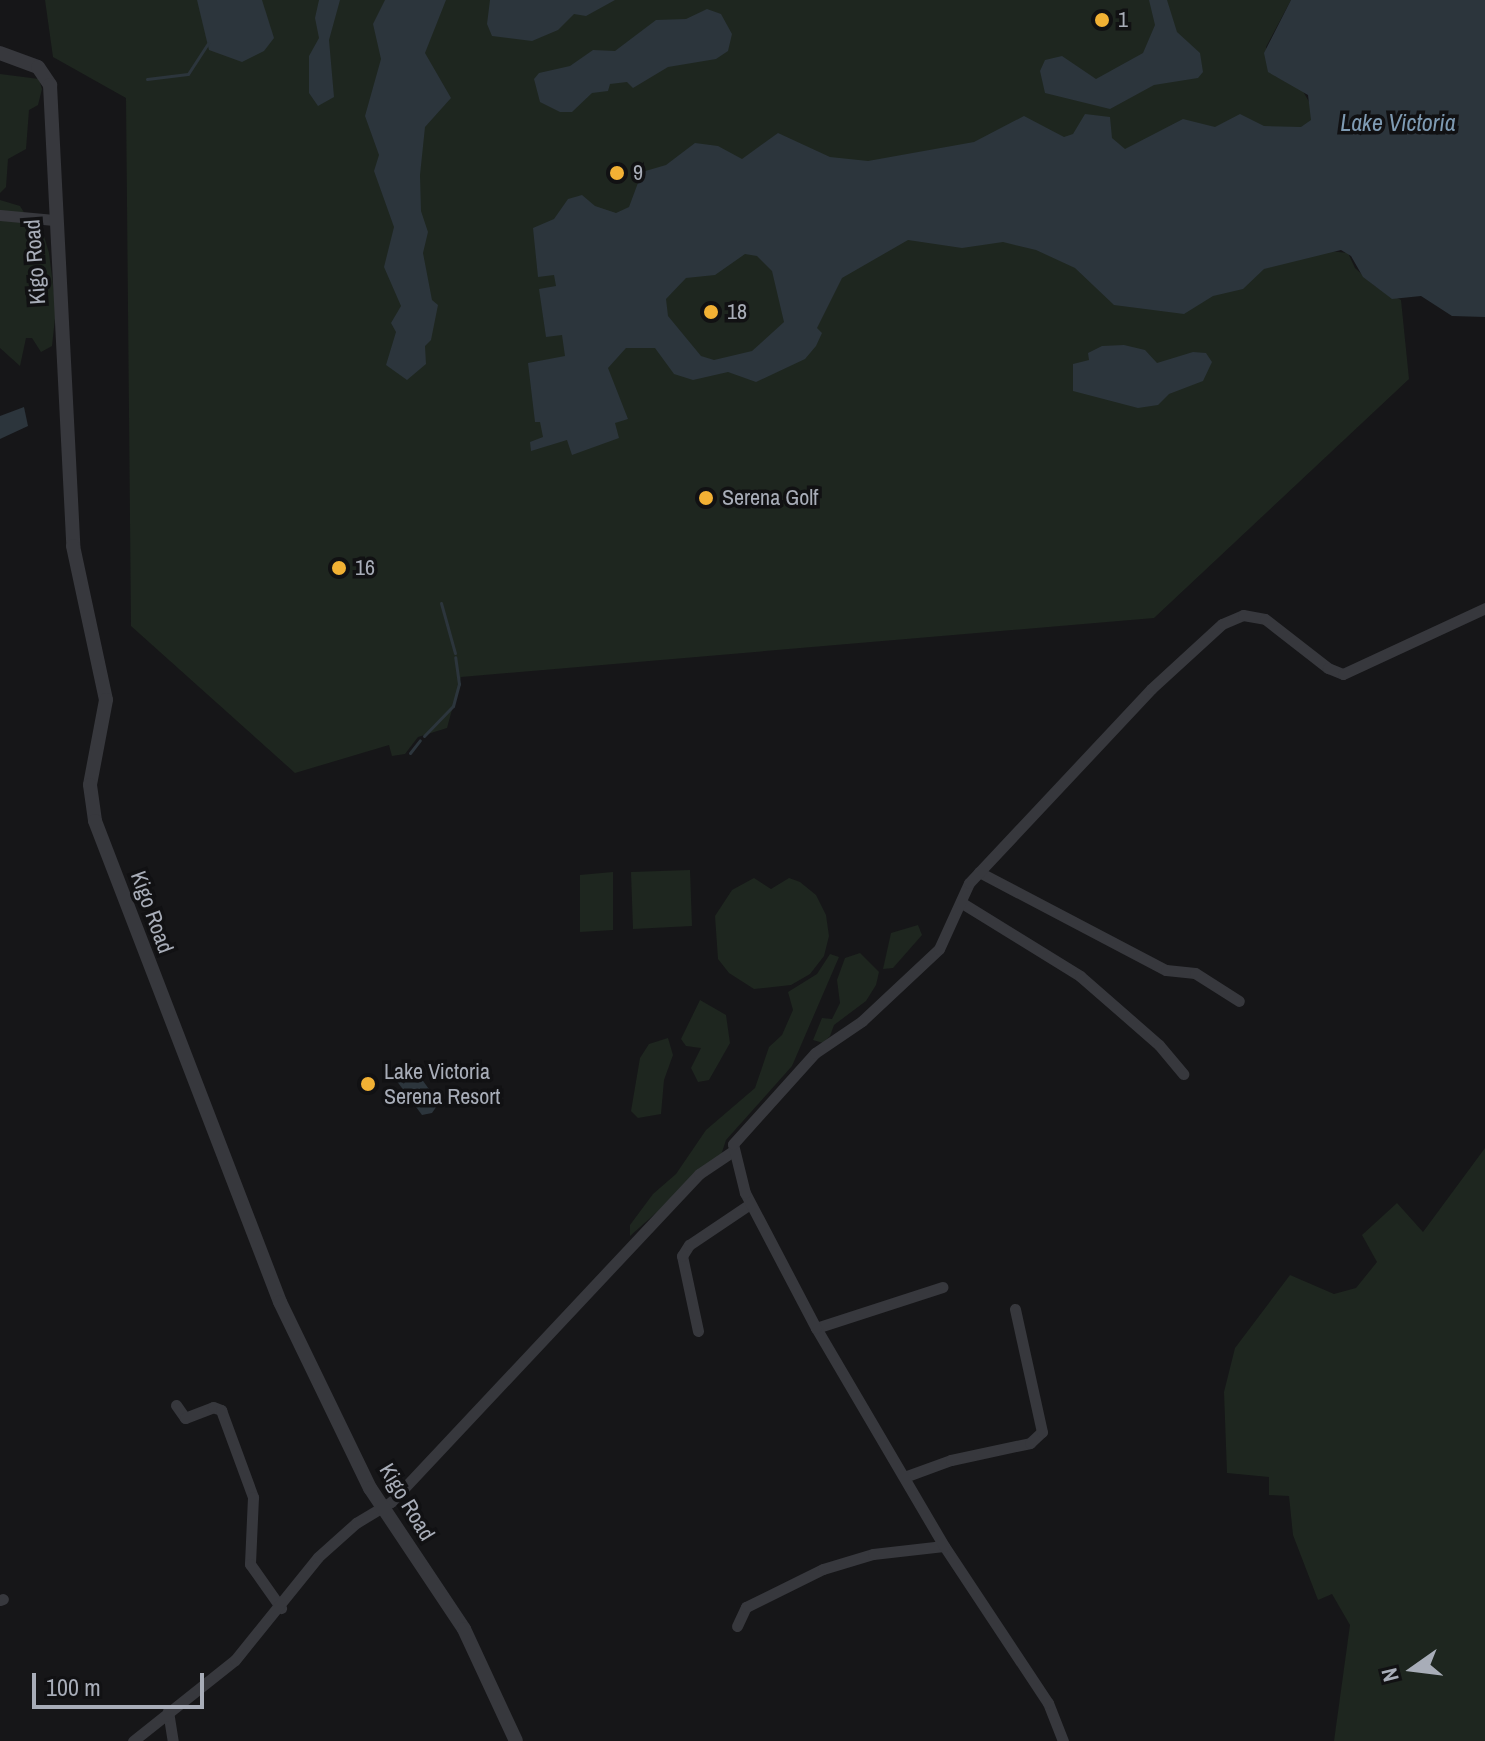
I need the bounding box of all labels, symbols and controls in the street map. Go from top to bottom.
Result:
place label: 1 [1118,7,1128,33]
marker: 1 [1093,11,1111,29]
water label: Lake Victoria [1340,109,1456,137]
place label: 9 [633,160,643,186]
marker: 9 [608,164,626,182]
street label: Kigo Road [19,219,51,305]
place label: 18 [727,299,747,325]
marker: 18 [702,303,720,321]
place label: Serena Golf [722,485,818,511]
marker: Serena Golf [697,489,715,507]
place label: 16 [355,555,375,581]
marker: 16 [330,559,348,577]
street label: Kigo Road [125,867,179,957]
place label: Lake Victoria Serena Resort [384,1058,500,1110]
marker: Lake Victoria Serena Resort [359,1075,377,1093]
street label: Kigo Road [374,1459,440,1545]
north arrow [1373,1629,1453,1709]
scale bar [36,1657,208,1707]
text: N [1374,1665,1406,1685]
text: 100 m [46,1671,101,1703]

